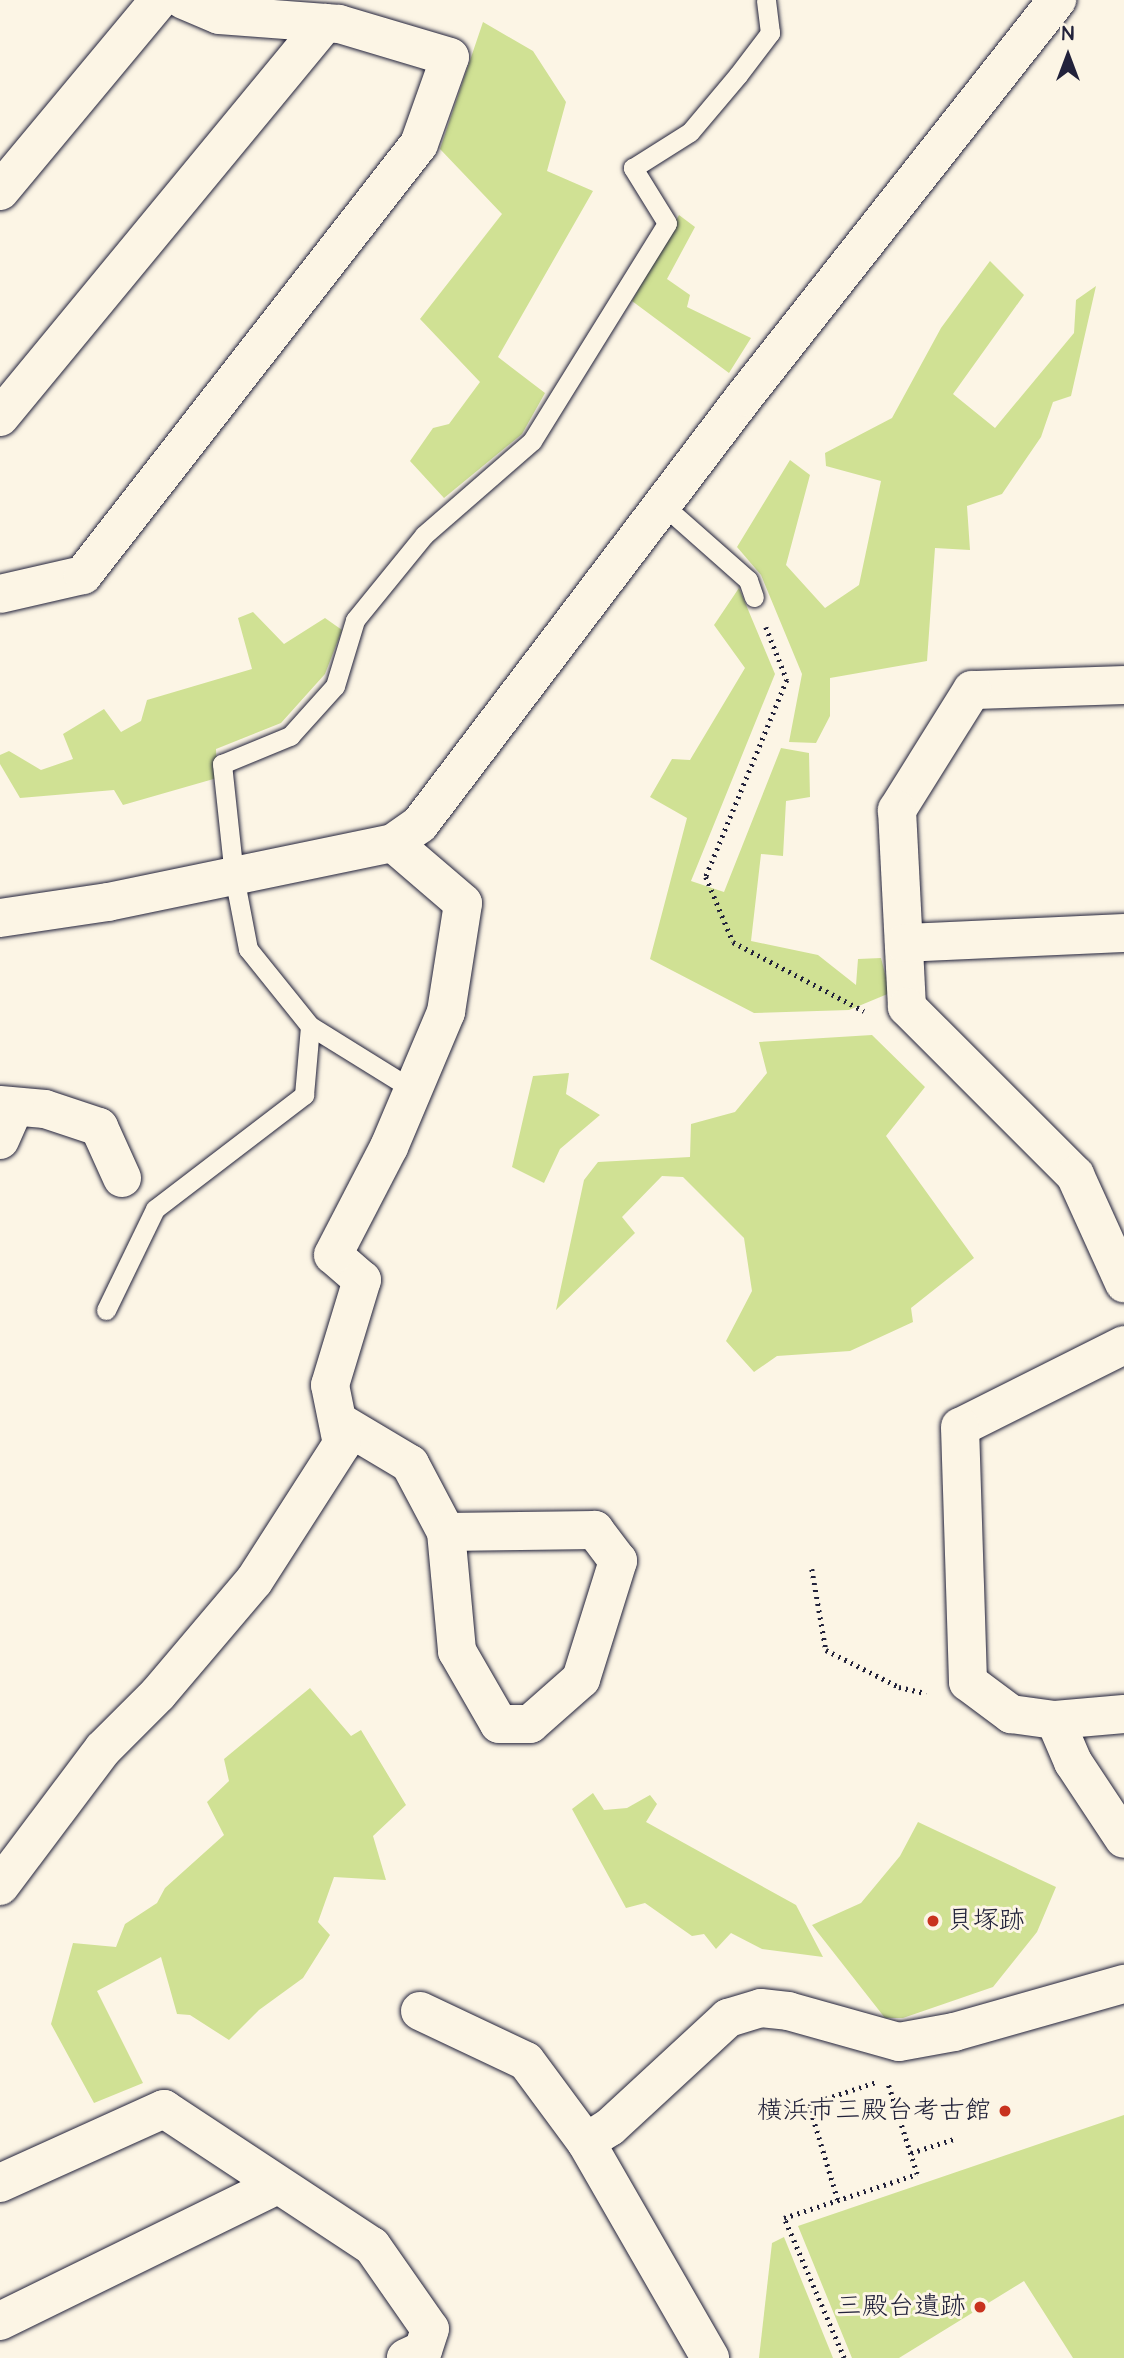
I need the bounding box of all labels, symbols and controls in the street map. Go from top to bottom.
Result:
north arrow [1033,21,1103,91]
text: N [1062,21,1074,48]
place label: 貝塚跡 [947,1905,1025,1937]
marker: 貝塚跡 [925,1913,941,1929]
place label: 横浜市三殿台考古館 [757,2095,991,2127]
marker: 横浜市三殿台考古館 [997,2103,1013,2119]
place label: 三殿台遺跡 [836,2291,966,2323]
marker: 三殿台遺跡 [972,2299,988,2315]

